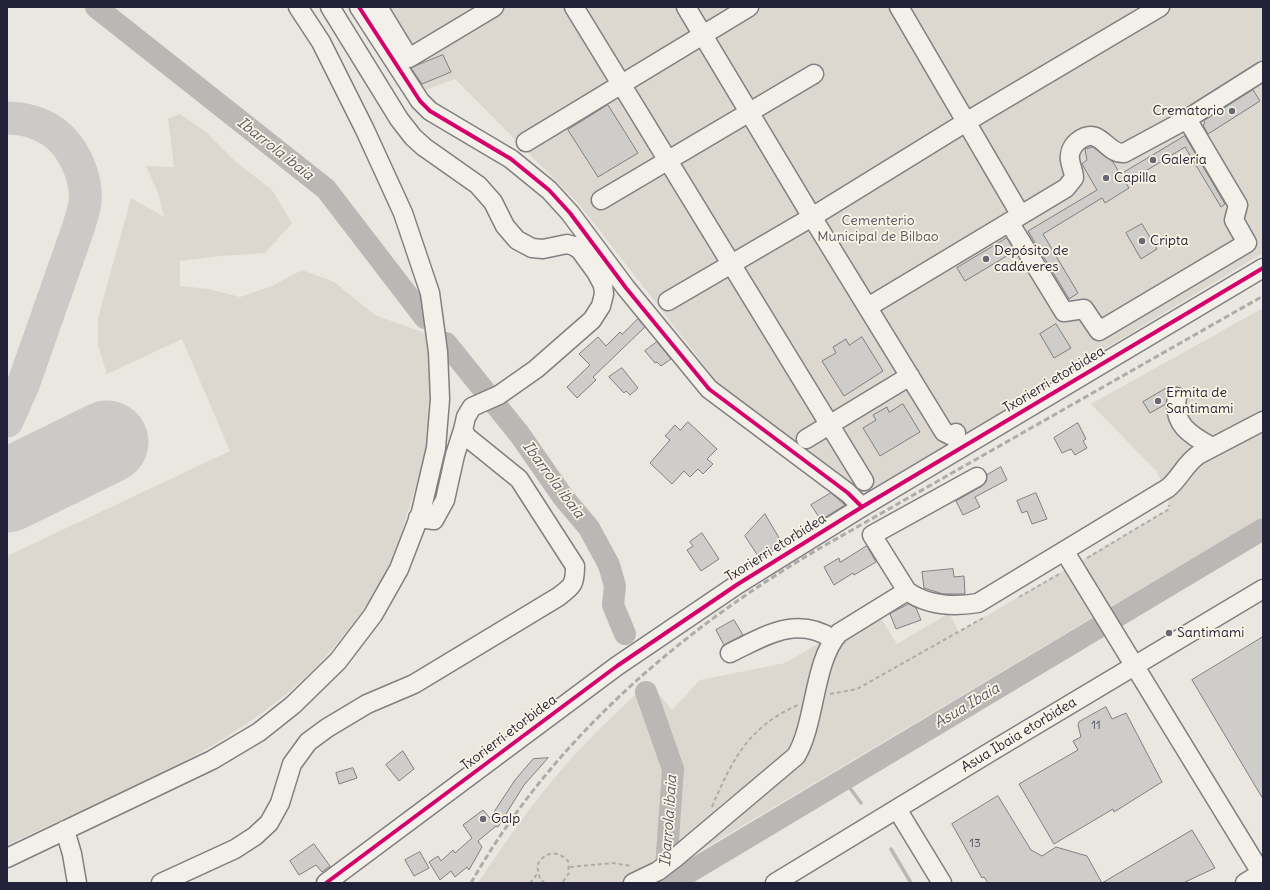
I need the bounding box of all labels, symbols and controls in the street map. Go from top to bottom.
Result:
place label: Crematorio [1152,103,1224,119]
marker: Crematorio [1227,106,1237,116]
water label: Ibarrola ibaia [233,114,317,184]
place label: Galería [1161,152,1207,168]
marker: Galería [1148,155,1158,165]
place label: Capilla [1114,170,1156,186]
marker: Capilla [1101,173,1111,183]
park label: Cementerio Municipal de Bilbao [817,213,939,246]
place label: Cripta [1150,233,1189,249]
marker: Cripta [1137,236,1147,246]
place label: Depósito de cadáveres [994,243,1068,276]
marker: Depósito de cadáveres [981,254,991,264]
street label: Txorierri etorbidea [1000,343,1108,417]
place label: Ermita de Santimami [1166,385,1233,418]
marker: Ermita de Santimami [1153,396,1163,406]
water label: Ibarrola ibaia [518,438,588,522]
street label: Txorierri etorbidea [723,510,829,586]
place label: Santimami [1177,625,1244,641]
marker: Santimami [1164,628,1174,638]
water label: Asua Ibaia [931,680,1003,732]
street label: Txorierri etorbidea [458,692,560,774]
street label: Asua Ibaia etorbidea [958,694,1080,776]
house number: 11 [1091,719,1101,733]
water label: Ibarrola ibaia [657,775,681,867]
place label: Galp [491,811,520,827]
marker: Galp [478,814,488,824]
house number: 13 [969,837,981,851]

